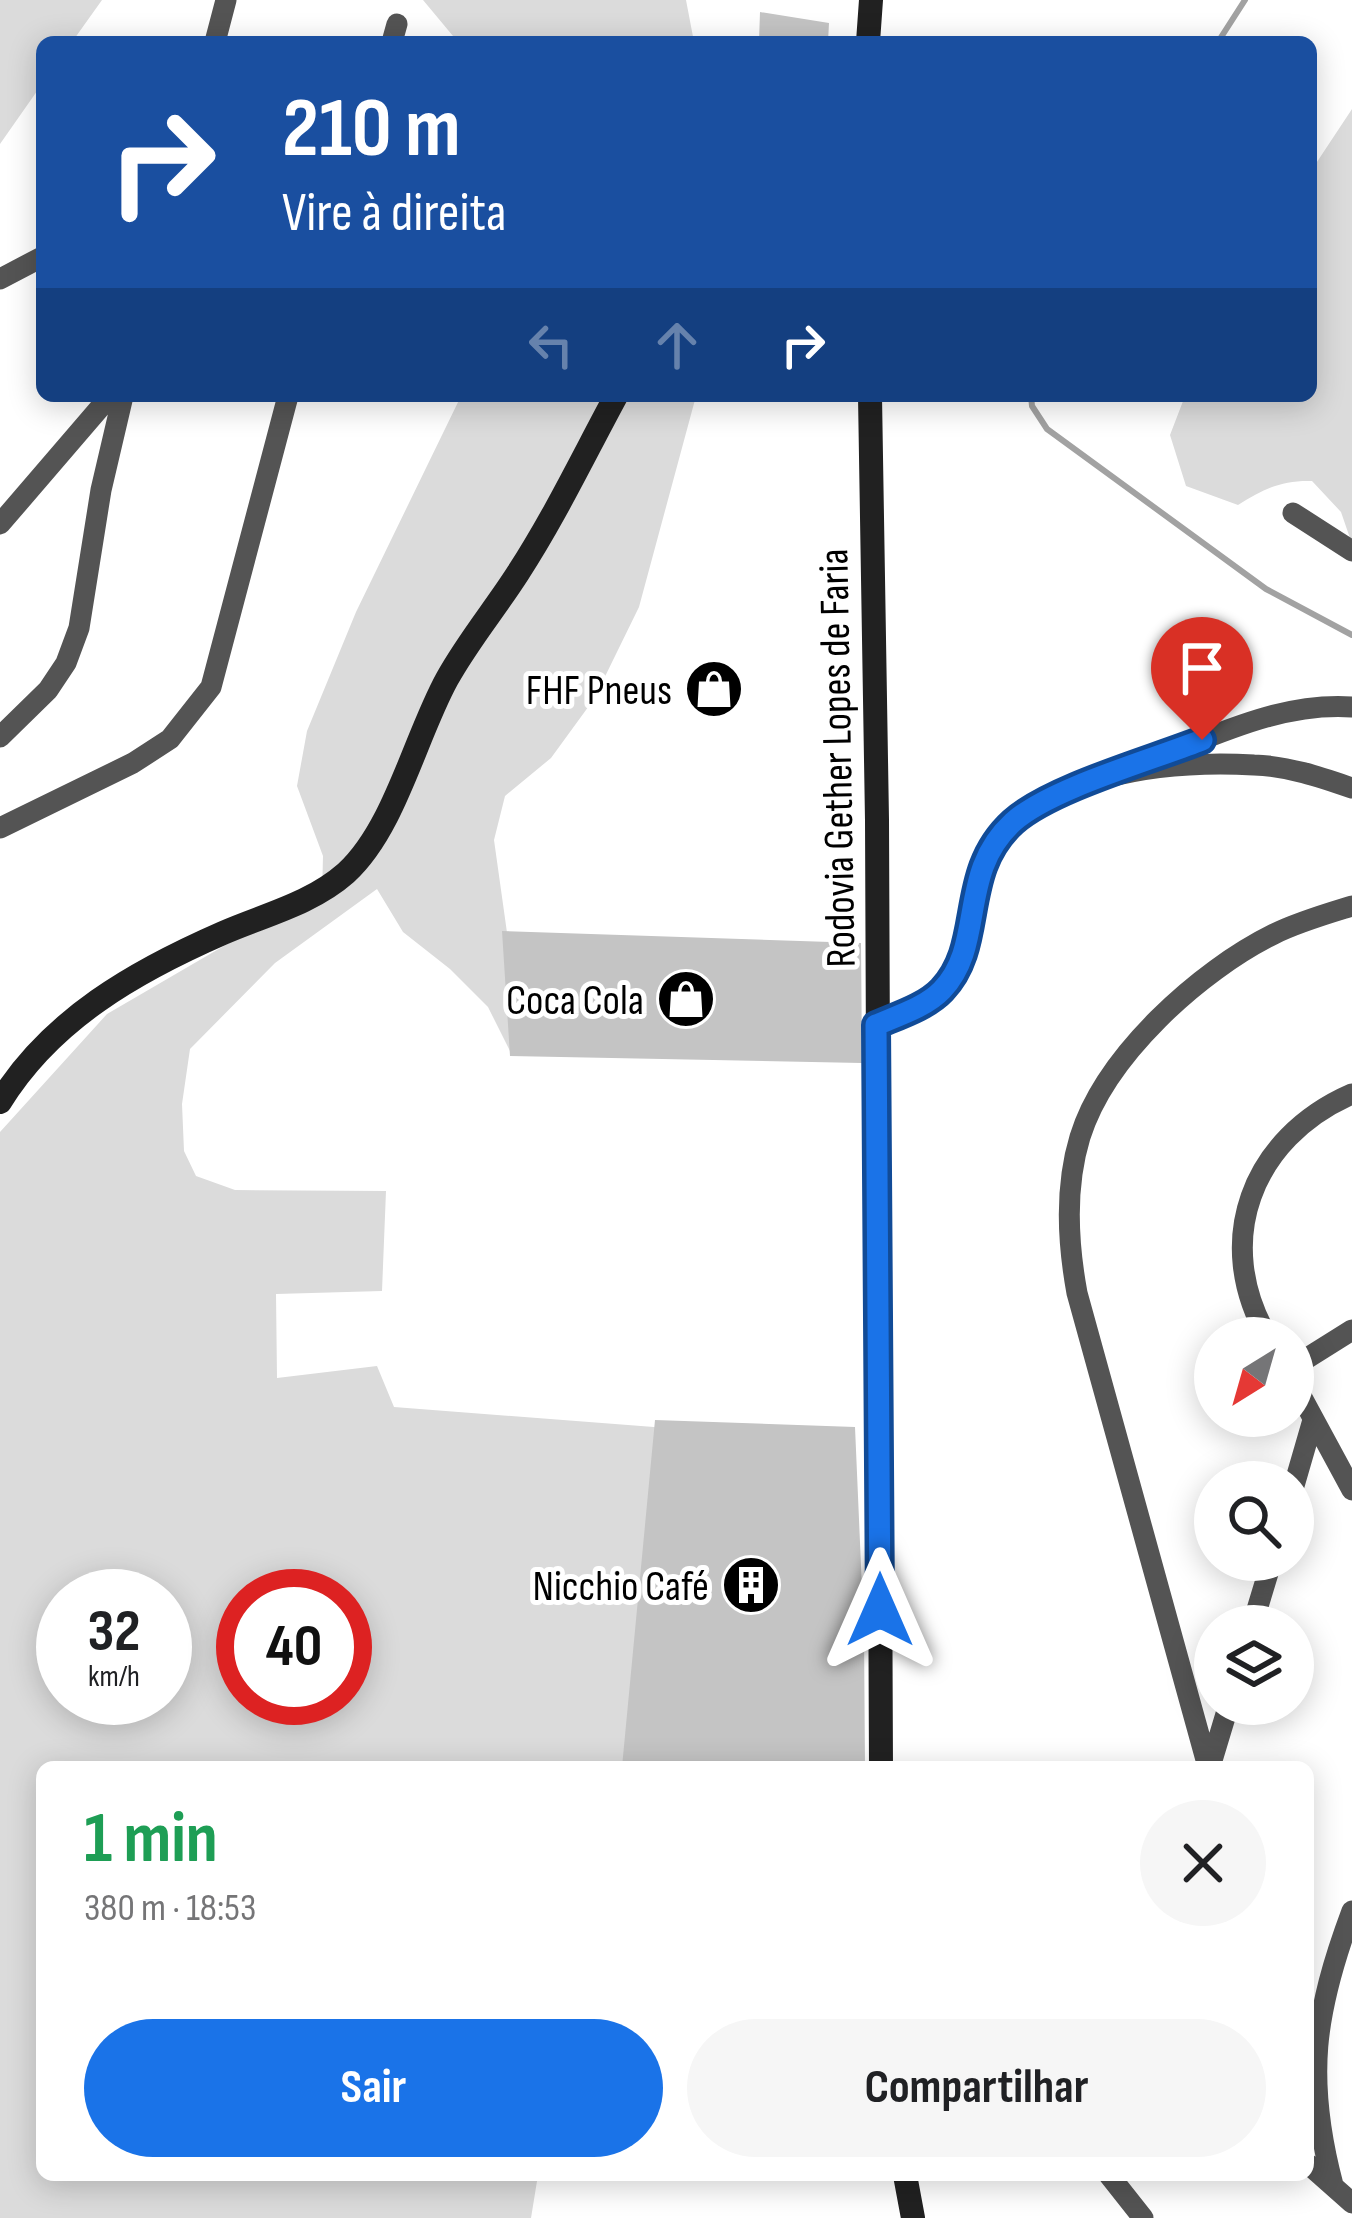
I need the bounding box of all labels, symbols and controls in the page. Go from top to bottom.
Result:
text: 210 m [282,79,461,180]
icon: right [84,84,240,240]
text: Vire à direita [282,181,507,246]
icon: left [518,312,584,378]
icon: ahead [644,312,710,378]
icon: right [770,312,836,378]
street label: Rodovia Gether Lopes de Faria [809,548,868,968]
pin [1151,617,1253,740]
icon: arrive [1169,635,1235,701]
shop icon: FHF Pneus [683,658,745,720]
place label: FHF Pneus [526,666,672,717]
shop icon: Coca Cola [655,968,717,1030]
place label: Coca Cola [506,976,644,1027]
north arrow [1194,1317,1314,1437]
map controls [1194,1317,1314,1725]
button: search [1194,1461,1314,1581]
position arrow [817,1547,943,1673]
building icon: Nicchio Café [720,1554,782,1616]
place label: Nicchio Café [533,1562,709,1613]
speed limit sign: 40 [216,1569,372,1725]
text: 32 [87,1596,141,1668]
button: layers [1194,1605,1314,1725]
text: km/h [88,1659,140,1695]
text: 1 min [84,1796,218,1883]
button: close [1140,1800,1266,1926]
text: 380 m · 18:53 [84,1885,256,1932]
button: Sair [84,2019,663,2157]
button: Compartilhar [687,2019,1266,2157]

